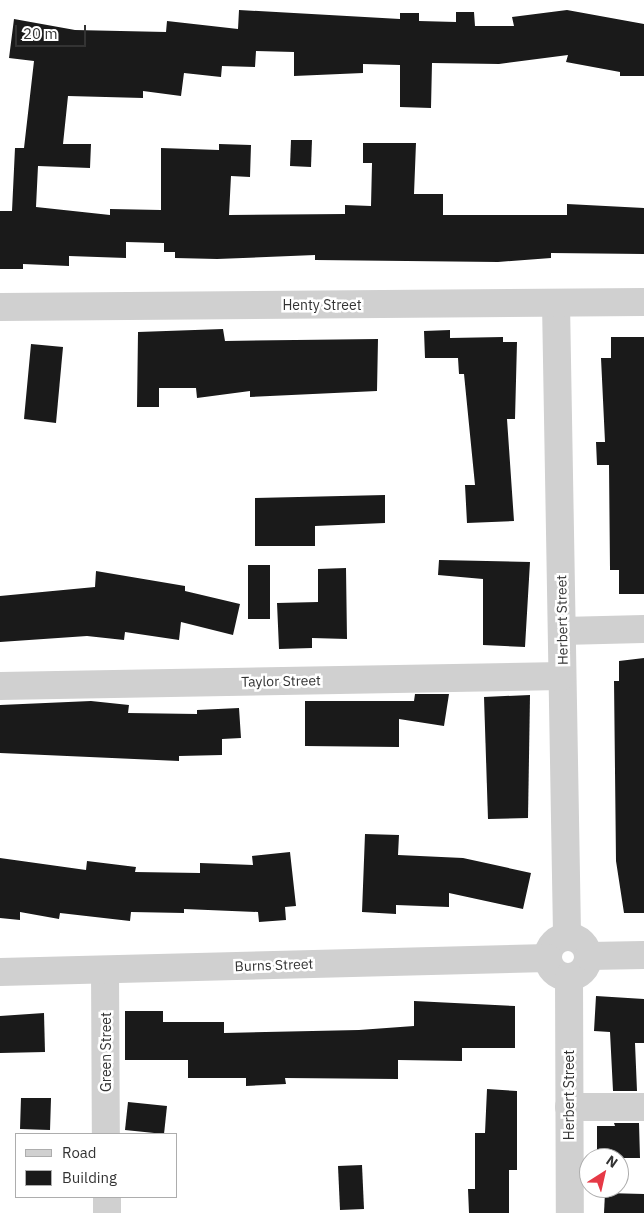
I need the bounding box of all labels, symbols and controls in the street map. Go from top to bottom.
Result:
scale bar [18,15,89,47]
text: 20 m [23,24,58,43]
street label: Henty Street [282,297,362,313]
street label: Herbert Street [553,575,571,665]
street label: Taylor Street [241,672,321,690]
street label: Burns Street [234,955,314,975]
street label: Green Street [98,1012,114,1092]
street label: Herbert Street [561,1050,577,1140]
legend [15,1133,178,1198]
text: Road [62,1143,97,1162]
north arrow [579,1148,629,1198]
text: N [603,1151,621,1172]
text: Building [62,1168,117,1187]

